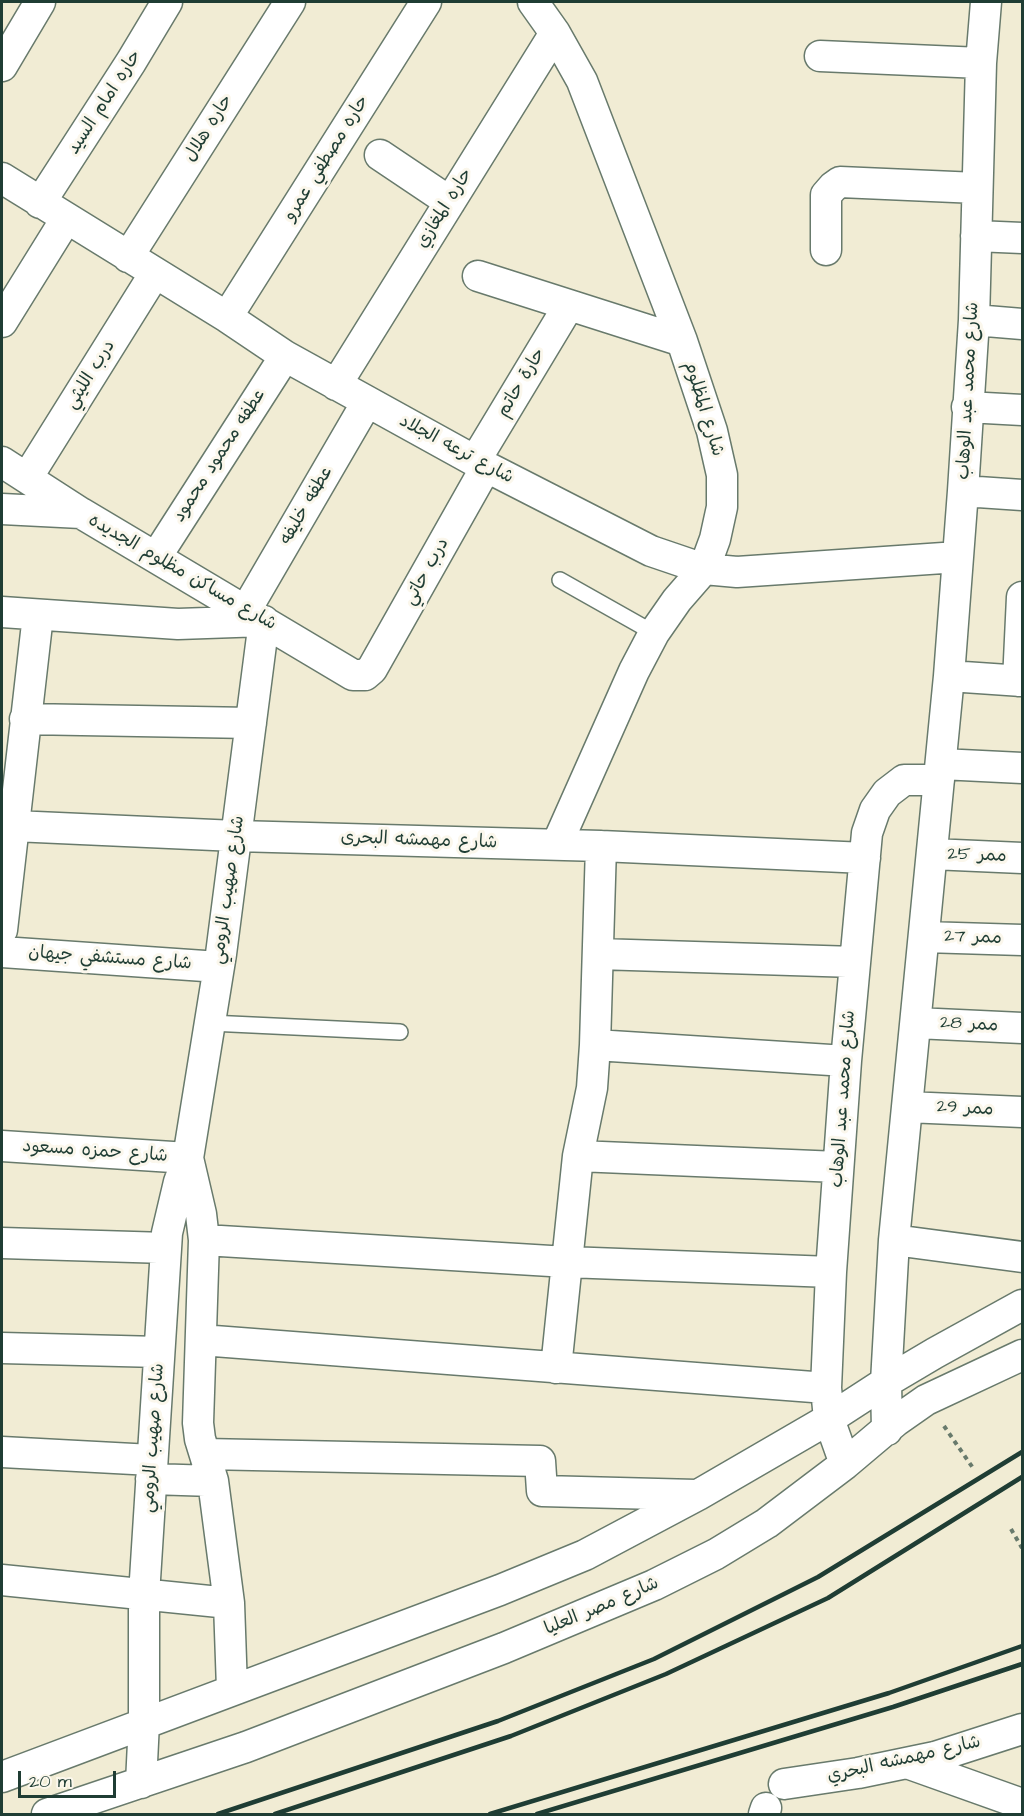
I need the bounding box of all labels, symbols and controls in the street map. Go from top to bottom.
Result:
street label: حاره امام السيد [64,47,146,159]
street label: حاره هلال [180,92,238,166]
street label: حاره مصطفي عمرو [280,93,374,225]
street label: حاره المغازي [412,165,478,253]
street label: شارع محمد عبد الوهاب [954,302,984,480]
street label: درب الليثي [61,337,121,413]
street label: حارة حاتم [493,345,551,421]
street label: شارع المظلوم [678,359,728,459]
street label: عطفه محمود محمود [169,386,271,526]
street label: شارع ترعه الجلاد [395,411,517,489]
street label: عطفه خليفه [276,463,338,549]
street label: شارع مساكن مظلوم الجديده [84,510,280,636]
street label: درب حاتي [400,535,454,609]
street label: شارع صهيب الرومي [208,814,250,966]
street label: شارع مهمشه البحرى [340,827,498,855]
street label: ممر 25 [947,844,1007,868]
street label: ممر 27 [944,926,1002,950]
street label: شارع مستشفي جيهان [28,943,192,975]
street label: شارع محمد عبد الوهاب [827,1009,861,1189]
street label: ممر 28 [939,1013,999,1037]
street label: ممر 29 [936,1097,994,1121]
street label: شارع حمزه مسعود [21,1136,169,1168]
street label: شارع صهيب الرومي [138,1363,170,1513]
street label: شارع مصر العليا [542,1573,662,1641]
street label: شارع مهمشه البحري [825,1732,983,1788]
scale bar [21,1759,118,1797]
text: 20 m [29,1769,72,1794]

